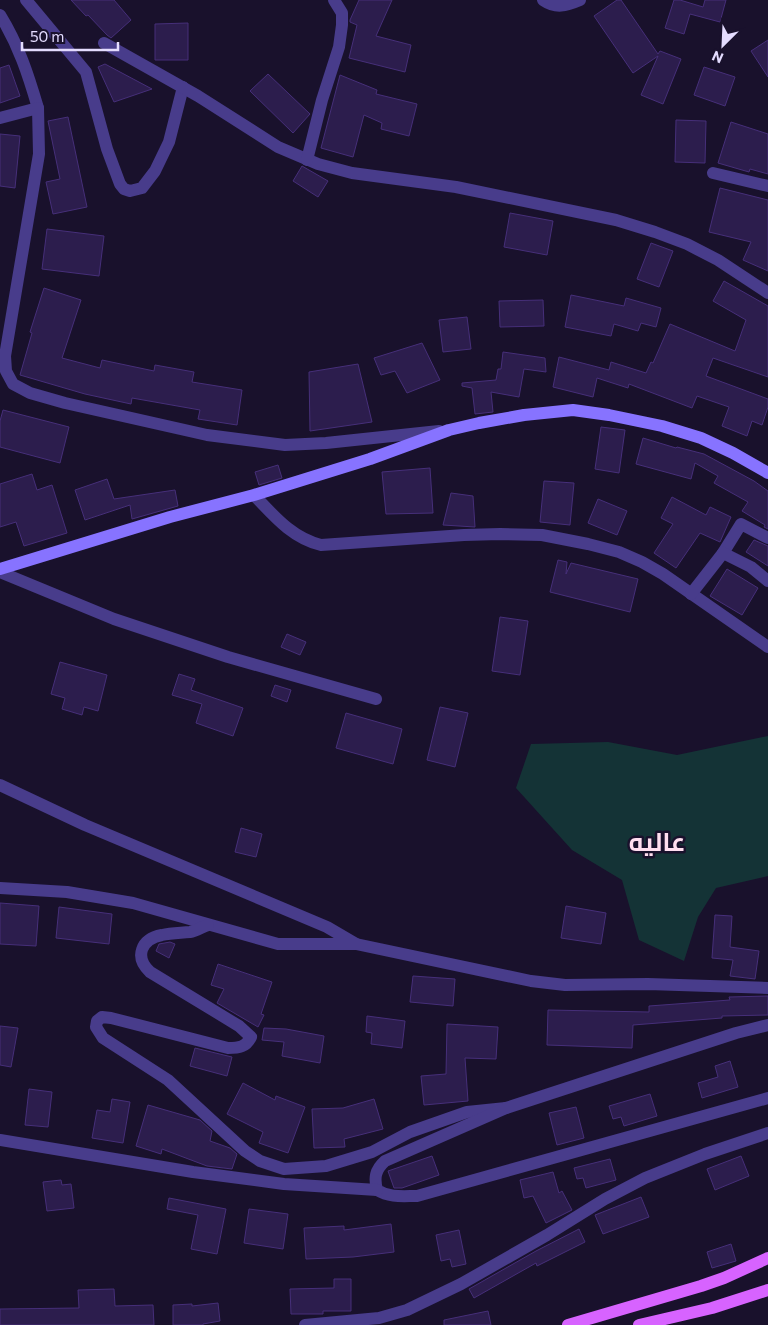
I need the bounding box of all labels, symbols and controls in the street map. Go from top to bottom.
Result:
scale bar [22,20,119,52]
north arrow [698,20,748,70]
text: 50 m [30,27,64,45]
text: N [709,47,726,67]
district label: عاليه [629,826,685,856]

